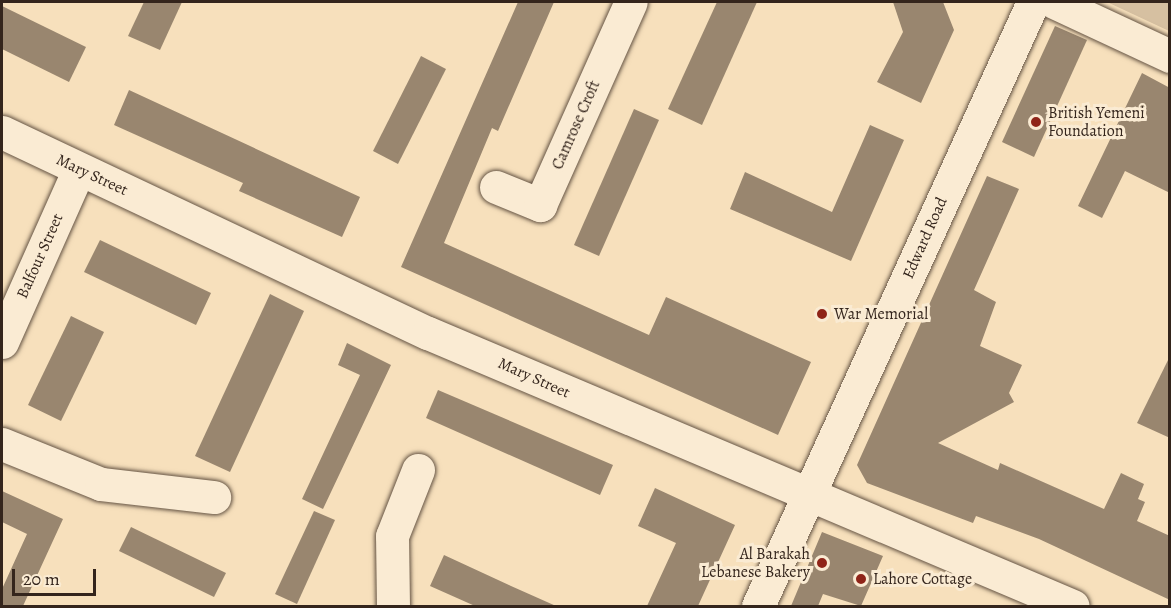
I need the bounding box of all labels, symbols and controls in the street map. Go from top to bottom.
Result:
street label: Camrose Croft [548,77,604,173]
place label: British Yemeni Foundation [1048,103,1145,141]
marker: British Yemeni Foundation [1029,115,1043,129]
street label: Mary Street [53,150,131,200]
street label: Edward Road [899,194,951,282]
street label: Balfour Street [13,210,67,302]
place label: War Memorial [834,304,928,324]
marker: War Memorial [815,307,829,321]
street label: Mary Street [495,354,573,402]
place label: Al Barakah Lebanese Bakery [701,544,810,582]
marker: Al Barakah Lebanese Bakery [815,556,829,570]
scale bar [15,557,99,595]
text: 20 m [23,567,60,591]
place label: Lahore Cottage [873,569,972,589]
marker: Lahore Cottage [854,572,868,586]

